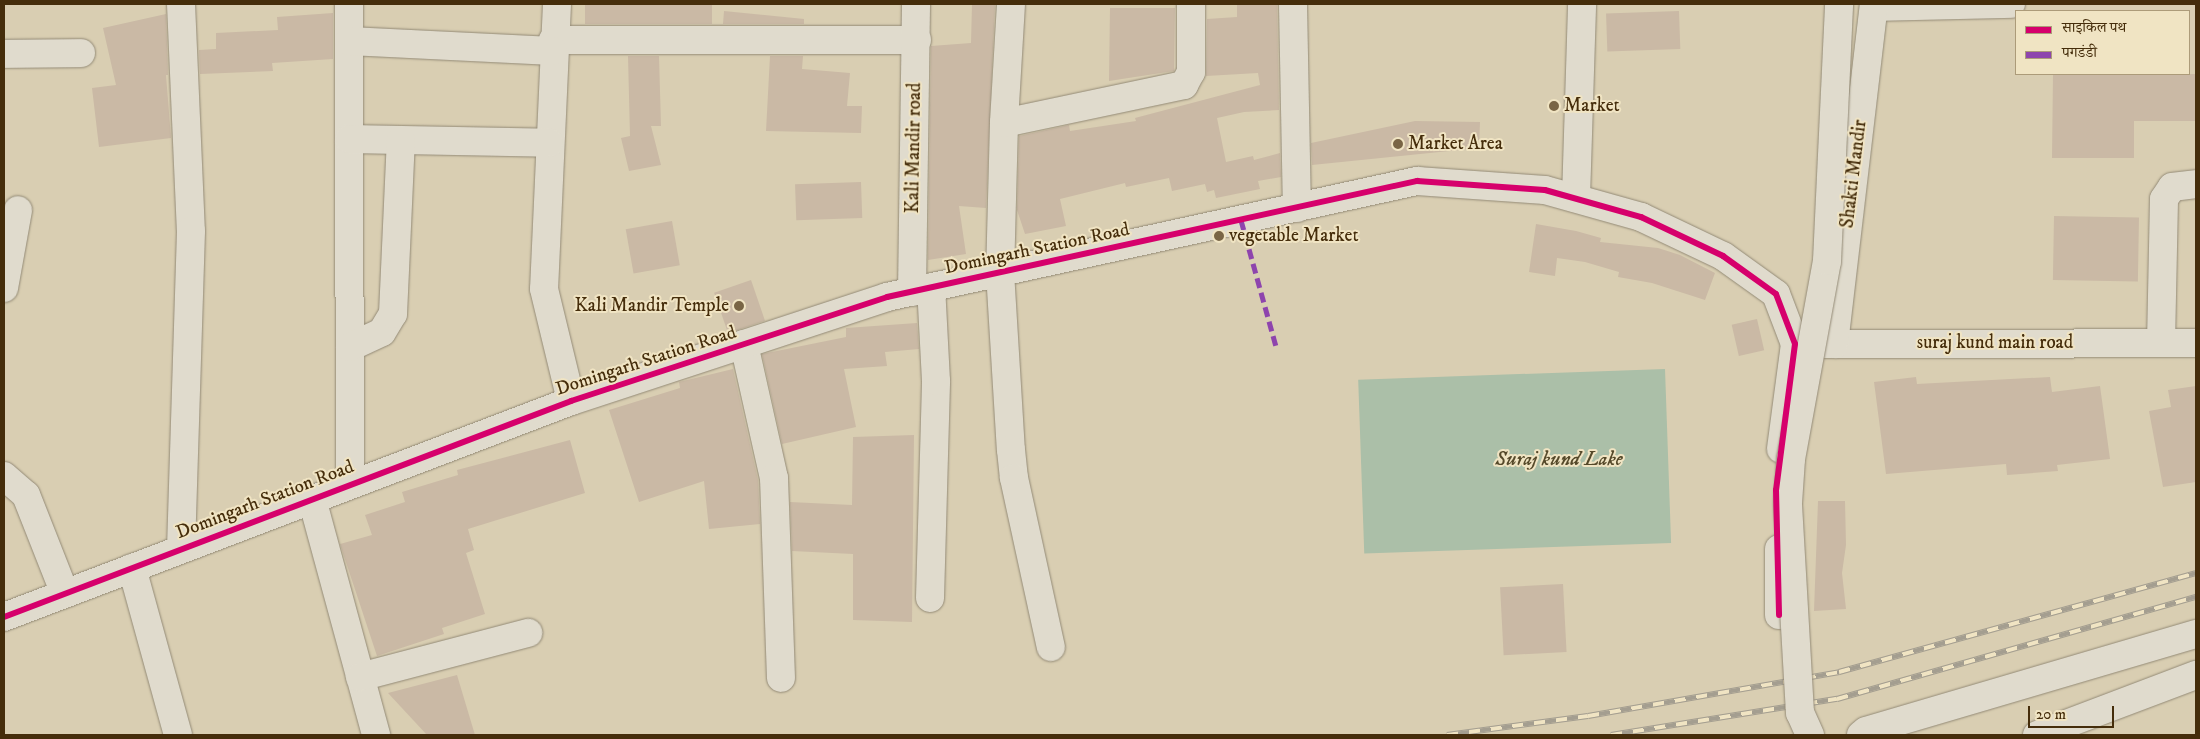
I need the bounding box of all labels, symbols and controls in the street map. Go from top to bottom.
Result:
legend [2015,10,2190,75]
text: साइकिल पथ [2062,18,2126,37]
text: पगडंडी [2062,43,2097,62]
street label: Kali Mandir road [901,82,927,214]
place label: Market [1564,95,1620,117]
marker: Market [1548,100,1560,112]
street label: Shakti Mandir [1836,118,1872,230]
place label: Market Area [1408,133,1503,155]
marker: Market Area [1392,138,1404,150]
street label: Domingarh Station Road [942,218,1132,280]
place label: vegetable Market [1229,225,1358,247]
marker: vegetable Market [1213,230,1225,242]
place label: Kali Mandir Temple [575,295,729,317]
marker: Kali Mandir Temple [733,300,745,312]
street label: Domingarh Station Road [553,321,739,401]
street label: suraj kund main road [1917,332,2073,354]
water label: Suraj kund Lake [1495,447,1623,471]
street label: Domingarh Station Road [173,456,357,544]
scale bar [2030,696,2116,728]
text: 20 m [2036,705,2066,724]

